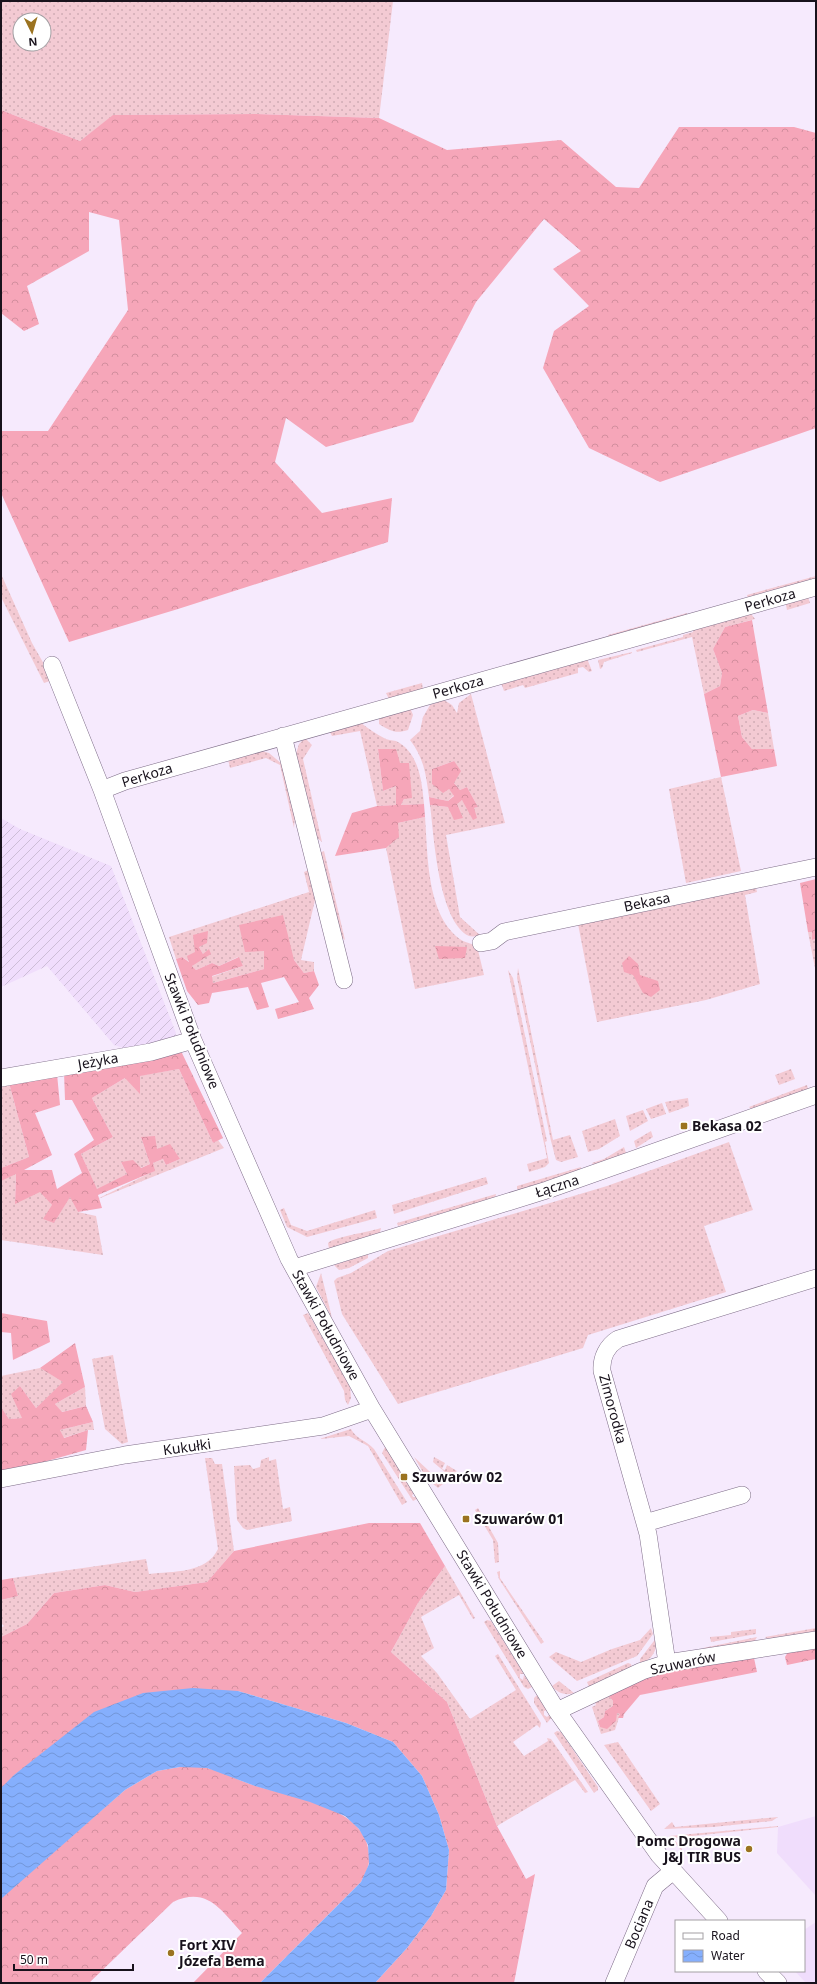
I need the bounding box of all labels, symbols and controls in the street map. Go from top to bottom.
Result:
north arrow [12,12,52,52]
text: N [28,35,38,50]
street label: Perkoza [742,583,798,616]
street label: Perkoza [430,670,486,703]
street label: Perkoza [119,758,175,791]
street label: Bekasa [622,887,672,916]
street label: Stawki Południowe [161,970,224,1092]
street label: Jeżyka [74,1048,120,1074]
place label: Bekasa 02 [692,1116,762,1135]
marker: Bekasa 02 [679,1121,689,1131]
street label: Łączna [533,1170,581,1202]
street label: Stawki Południowe [288,1266,365,1383]
street label: Zimorodka [595,1372,632,1446]
street label: Kukułki [162,1434,212,1459]
place label: Szuwarów 02 [412,1467,502,1486]
marker: Szuwarów 02 [399,1472,409,1482]
place label: Szuwarów 01 [474,1509,564,1528]
marker: Szuwarów 01 [461,1514,471,1524]
street label: Stawki Południowe [452,1546,532,1662]
street label: Szuwarów [648,1646,717,1679]
place label: Pomc Drogowa J&J TIR BUS [636,1831,741,1866]
marker: Pomc Drogowa J&J TIR BUS [744,1844,754,1854]
street label: Bociana [620,1896,657,1952]
legend [675,1920,805,1972]
text: Road [711,1927,740,1944]
place label: Fort XIV Józefa Bema [177,1935,265,1970]
scale bar [14,1946,133,1972]
text: Water [711,1947,745,1964]
marker: Fort XIV Józefa Bema [166,1948,176,1958]
text: 50 m [20,1951,48,1968]

